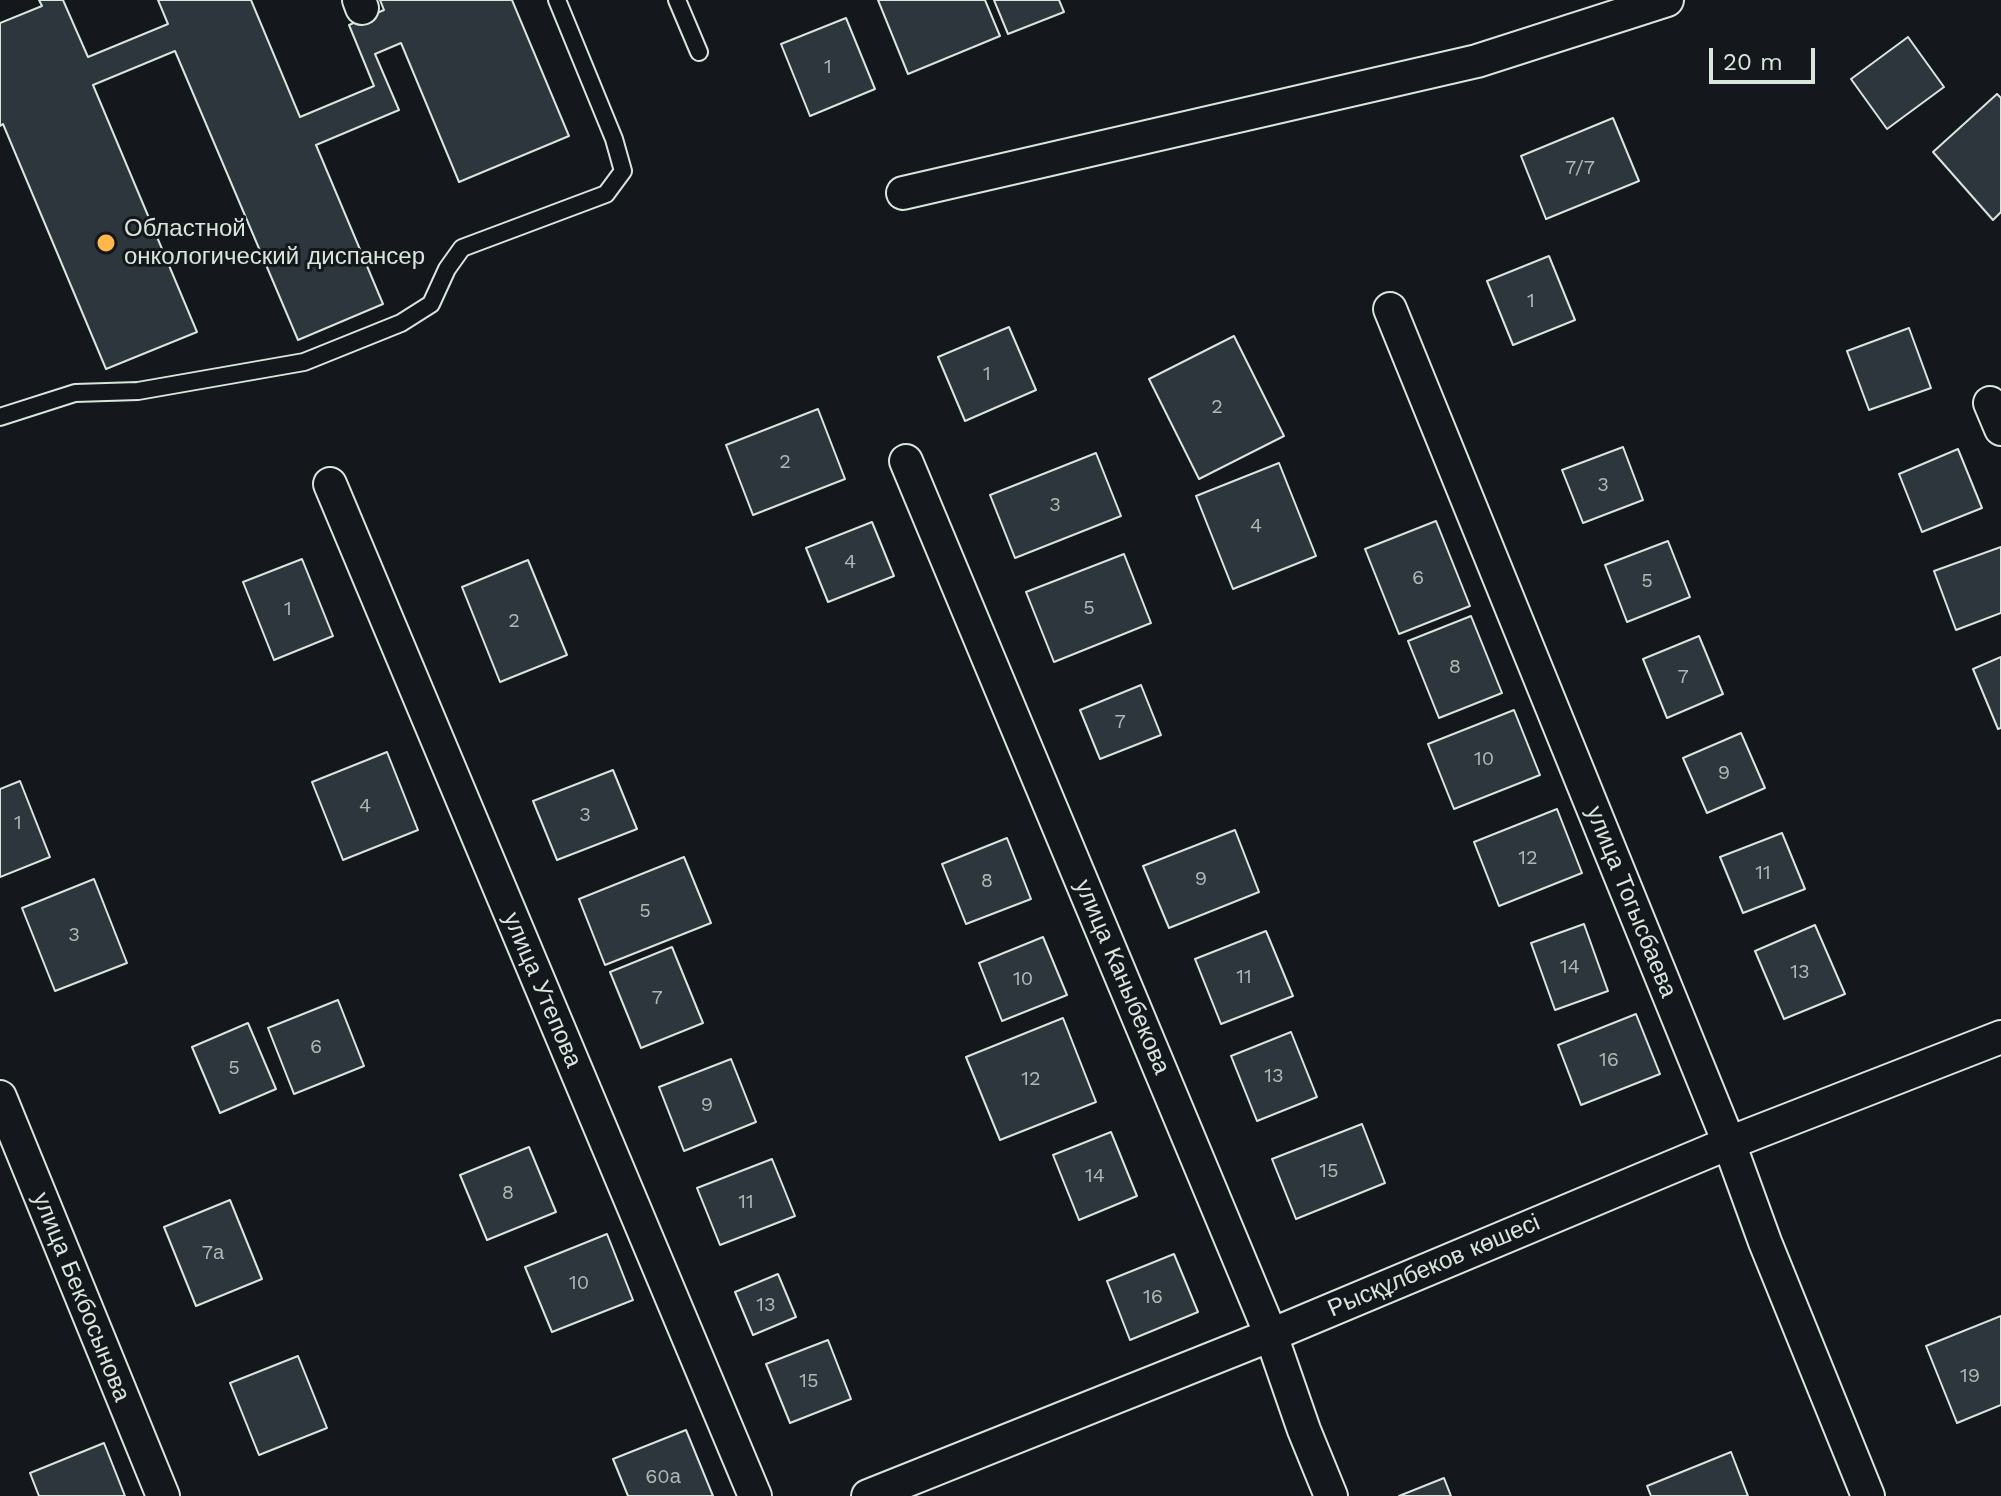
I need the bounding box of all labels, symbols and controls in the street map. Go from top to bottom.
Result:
scale bar [1713,32,1819,82]
text: 20 m [1723,48,1783,76]
house number: 1 [824,55,832,79]
house number: 7/7 [1565,156,1595,180]
place label: Областной онкологический диспансер [124,215,425,271]
marker: Областной онкологический диспансер [95,232,117,254]
house number: 1 [1527,289,1535,313]
house number: 1 [983,362,991,386]
house number: 2 [1211,395,1223,419]
house number: 2 [779,450,791,474]
house number: 3 [1597,473,1609,497]
house number: 3 [1049,493,1061,517]
house number: 4 [1250,514,1262,538]
house number: 4 [844,550,856,574]
house number: 6 [1412,566,1424,590]
house number: 5 [1641,569,1653,593]
house number: 5 [1083,596,1095,620]
house number: 1 [284,597,292,621]
house number: 2 [508,609,520,633]
house number: 8 [1449,655,1461,679]
house number: 7 [1677,665,1689,689]
house number: 7 [1114,710,1126,734]
house number: 10 [1474,747,1494,771]
house number: 9 [1718,761,1730,785]
house number: 4 [359,794,371,818]
street label: улица Тогысбаева [1579,802,1683,1002]
house number: 3 [579,803,591,827]
house number: 1 [14,811,22,835]
house number: 12 [1518,846,1538,870]
house number: 11 [1755,861,1771,885]
house number: 9 [1195,867,1207,891]
house number: 8 [981,869,993,893]
street label: улица Каныбекова [1068,875,1176,1079]
house number: 5 [639,899,651,923]
street label: улица Утепова [496,908,588,1072]
house number: 3 [68,923,80,947]
house number: 14 [1560,955,1580,979]
house number: 13 [1790,960,1810,984]
house number: 11 [1236,965,1252,989]
house number: 10 [1013,967,1033,991]
house number: 7 [651,986,663,1010]
house number: 6 [310,1035,322,1059]
house number: 16 [1599,1048,1619,1072]
house number: 5 [228,1056,240,1080]
house number: 13 [1264,1064,1284,1088]
house number: 12 [1021,1067,1041,1091]
house number: 9 [701,1093,713,1117]
house number: 15 [1319,1159,1339,1183]
house number: 14 [1085,1164,1105,1188]
house number: 8 [502,1181,514,1205]
street label: улица Бекбосынова [26,1188,136,1406]
house number: 11 [738,1190,754,1214]
street label: Рысқұлбеков көшесі [1324,1208,1544,1324]
house number: 7а [202,1241,224,1265]
house number: 10 [569,1271,589,1295]
house number: 16 [1143,1285,1163,1309]
house number: 13 [756,1293,776,1317]
house number: 19 [1960,1364,1980,1388]
house number: 15 [799,1369,819,1393]
house number: 60а [645,1465,681,1489]

